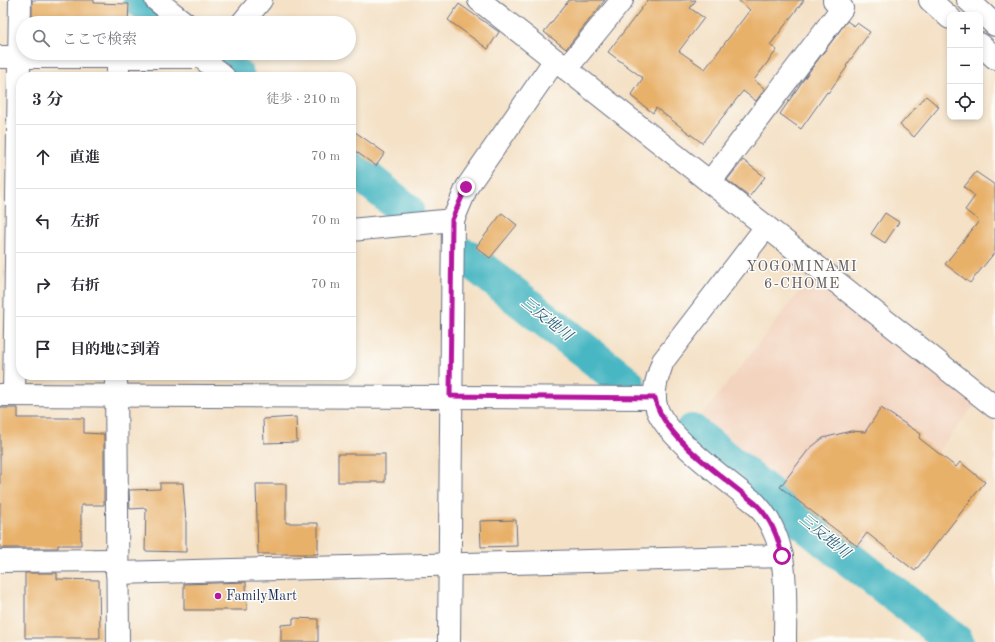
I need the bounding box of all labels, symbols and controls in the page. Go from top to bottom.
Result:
map controls [947,12,983,120]
button: + [947,12,983,48]
search box [16,16,356,60]
icon: search [30,27,52,49]
text: ここで検索 [62,33,137,48]
button: − [947,48,983,84]
button: locate [947,84,983,120]
text: 3 分 [32,92,64,109]
text: 徒歩 · 210 m [266,93,340,106]
icon: ahead [32,146,54,168]
text: 70 m [311,150,340,163]
text: 直進 [70,151,100,166]
route end [457,178,475,196]
icon: left [32,210,54,232]
text: 70 m [311,214,340,227]
text: 左折 [70,215,100,230]
district label: YOGOMINAMI 6-CHOME [746,260,858,292]
icon: right [32,274,54,296]
text: 70 m [311,278,340,291]
text: 右折 [70,279,100,294]
water label: 三反地川 [518,294,577,346]
icon: arrive [32,338,54,360]
text: 目的地に到着 [70,343,160,358]
water label: 三反地川 [796,511,855,563]
route start [773,547,791,565]
place label: FamilyMart [226,589,297,603]
marker: FamilyMart [213,591,223,601]

